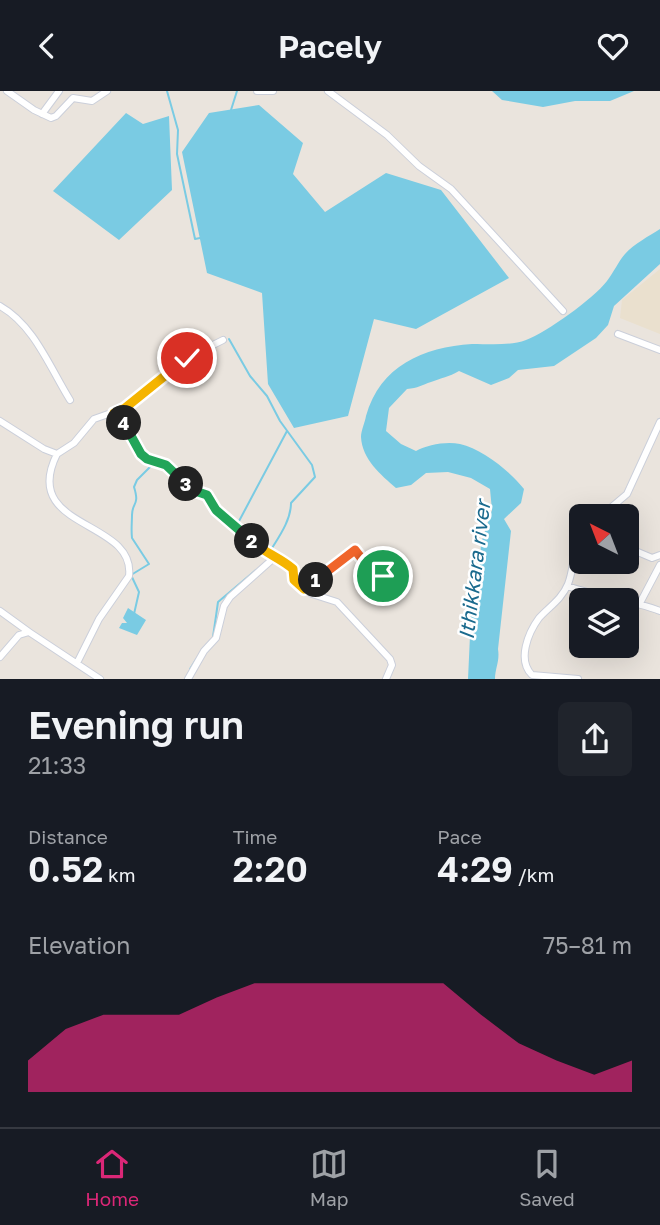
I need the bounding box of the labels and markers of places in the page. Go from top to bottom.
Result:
pin [157,328,217,388]
pin: 4 [106,405,142,441]
pin: 3 [168,467,204,501]
pin: 2 [234,524,270,559]
pin [353,546,413,606]
pin: 1 [298,563,334,597]

